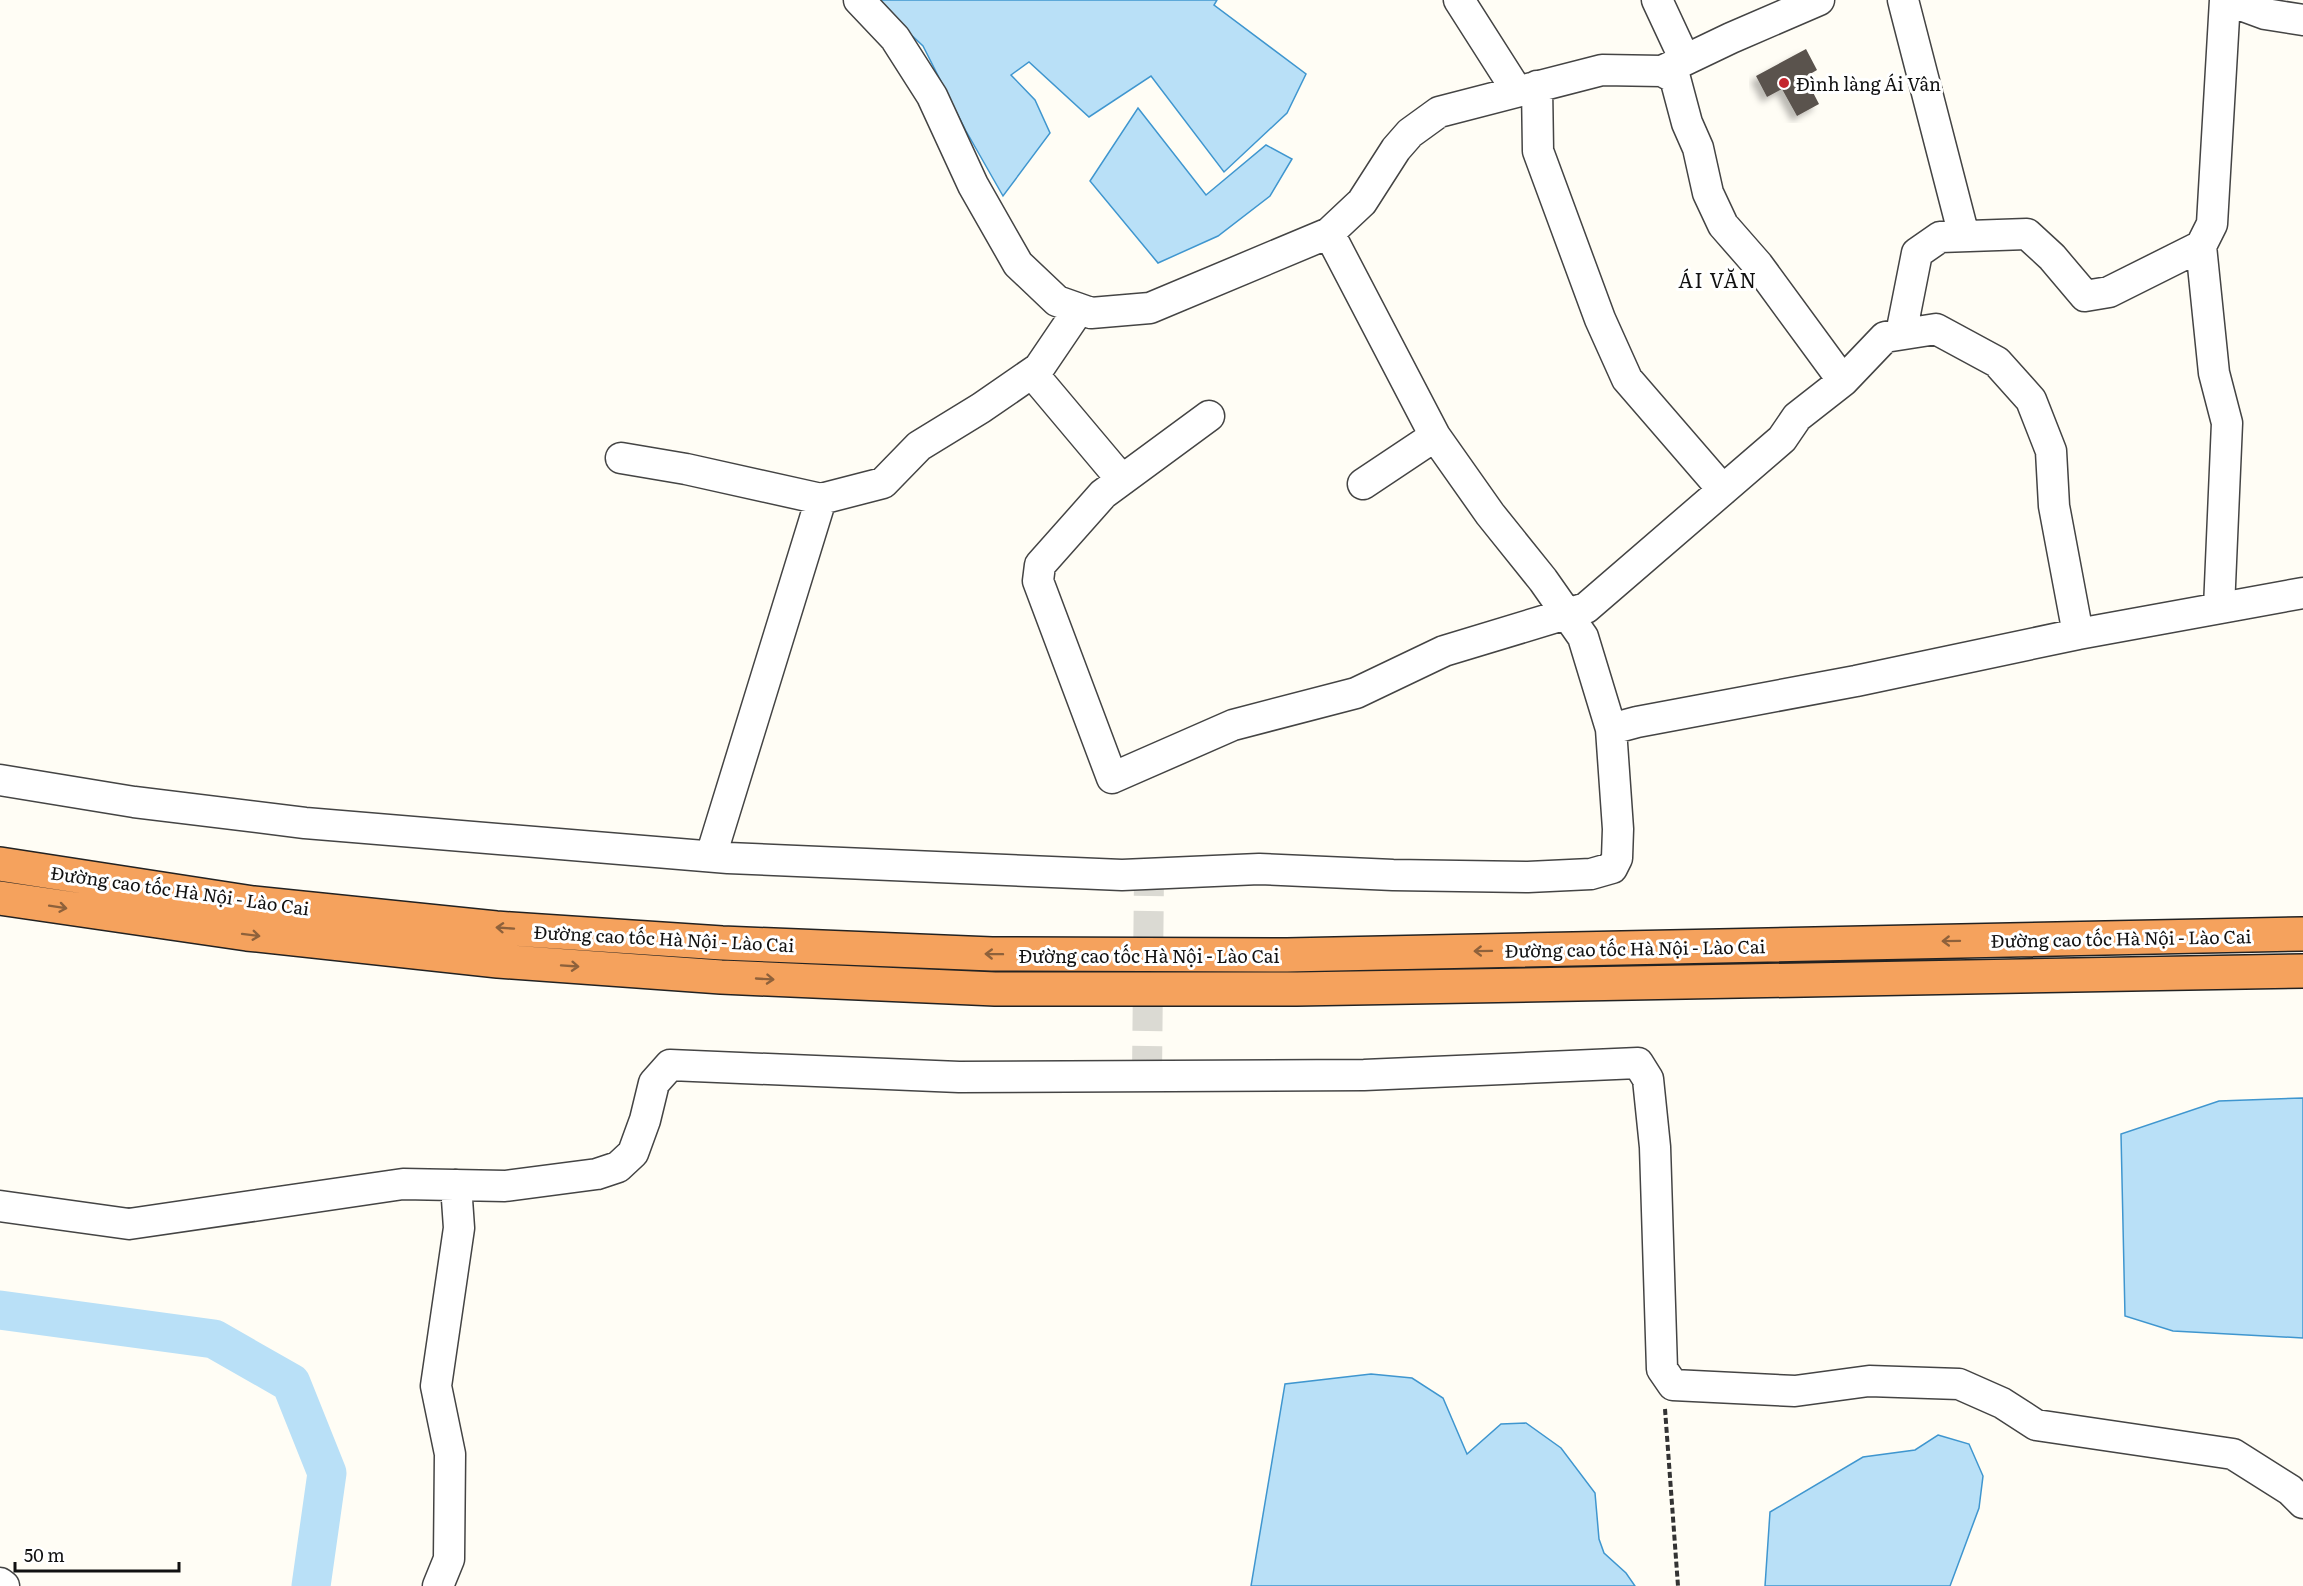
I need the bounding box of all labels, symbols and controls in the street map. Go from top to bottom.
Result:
place label: Đình làng Ái Vân [1796,70,1941,97]
marker: Đình làng Ái Vân [1777,76,1791,90]
district label: ÁI VĂN [1678,264,1758,294]
street label: Đường cao tốc Hà Nội - Lào Cai [49,858,311,922]
one-way arrow [47,901,67,912]
street label: Đường cao tốc Hà Nội - Lào Cai [533,918,795,958]
street label: Đường cao tốc Hà Nội - Lào Cai [1990,922,2252,954]
one-way arrow [496,923,516,934]
one-way arrow [240,929,260,940]
street label: Đường cao tốc Hà Nội - Lào Cai [1504,932,1766,964]
one-way arrow [1941,935,1961,947]
street label: Đường cao tốc Hà Nội - Lào Cai [1018,942,1280,969]
one-way arrow [1473,945,1493,957]
one-way arrow [984,948,1004,960]
one-way arrow [560,961,580,972]
one-way arrow [754,973,774,984]
scale bar [15,1535,178,1573]
text: 50 m [24,1541,65,1568]

